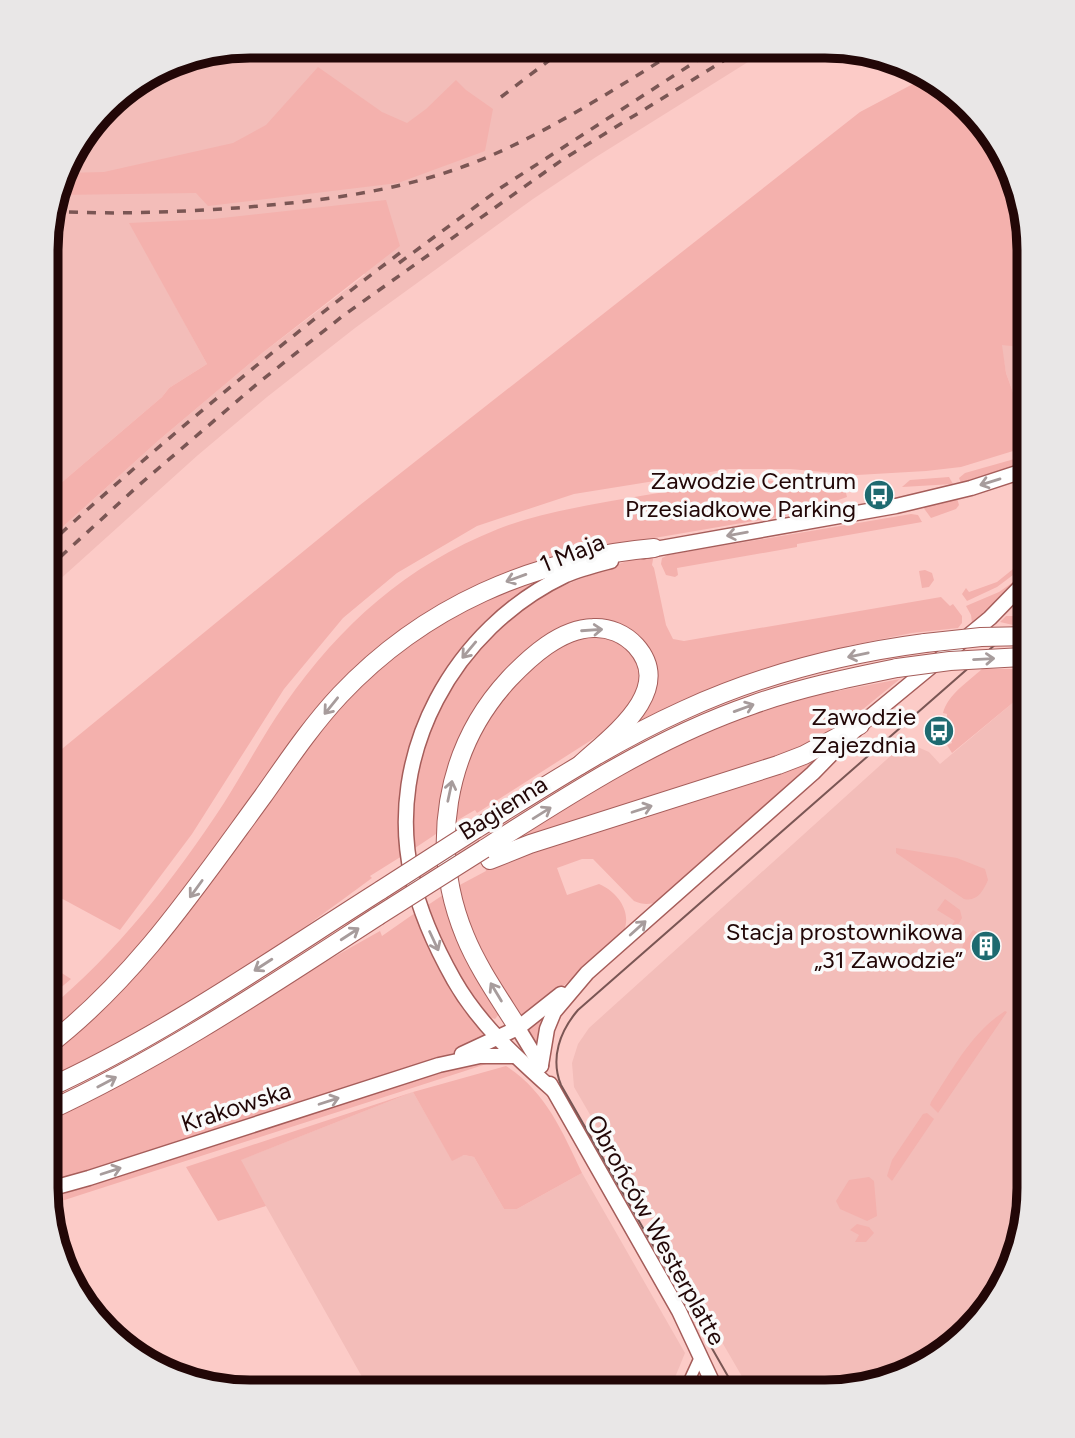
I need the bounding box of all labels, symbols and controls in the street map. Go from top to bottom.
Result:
place label: Zawodzie Centrum Przesiadkowe Parking [625,466,856,523]
one-way arrow [979,477,1001,490]
bus stop icon: Zawodzie Centrum Przesiadkowe Parking [862,478,896,512]
street label: 1 Maja [535,527,608,579]
one-way arrow [726,528,749,541]
one-way arrow [505,572,527,585]
one-way arrow [580,623,603,636]
one-way arrow [461,640,477,658]
one-way arrow [847,648,870,662]
one-way arrow [972,652,995,665]
one-way arrow [323,696,339,714]
one-way arrow [732,701,754,713]
place label: Zawodzie Zajezdnia [812,702,916,759]
bus stop icon: Zawodzie Zajezdnia [922,714,956,748]
street label: Bagienna [453,769,552,846]
one-way arrow [444,780,458,803]
one-way arrow [631,802,653,815]
one-way arrow [532,805,552,819]
one-way arrow [188,879,203,898]
place label: Stacja prostownikowa „31 Zawodzie” [726,917,963,974]
one-way arrow [629,920,647,936]
one-way arrow [340,927,359,941]
one-way arrow [428,929,441,951]
building icon: Stacja prostownikowa „31 Zawodzie” [969,929,1003,963]
one-way arrow [254,958,273,973]
one-way arrow [489,983,503,1003]
one-way arrow [96,1074,117,1088]
street label: Krakowska [177,1075,294,1138]
one-way arrow [318,1093,340,1106]
street label: Obrońców Westerplatte [581,1109,732,1350]
one-way arrow [100,1163,122,1176]

